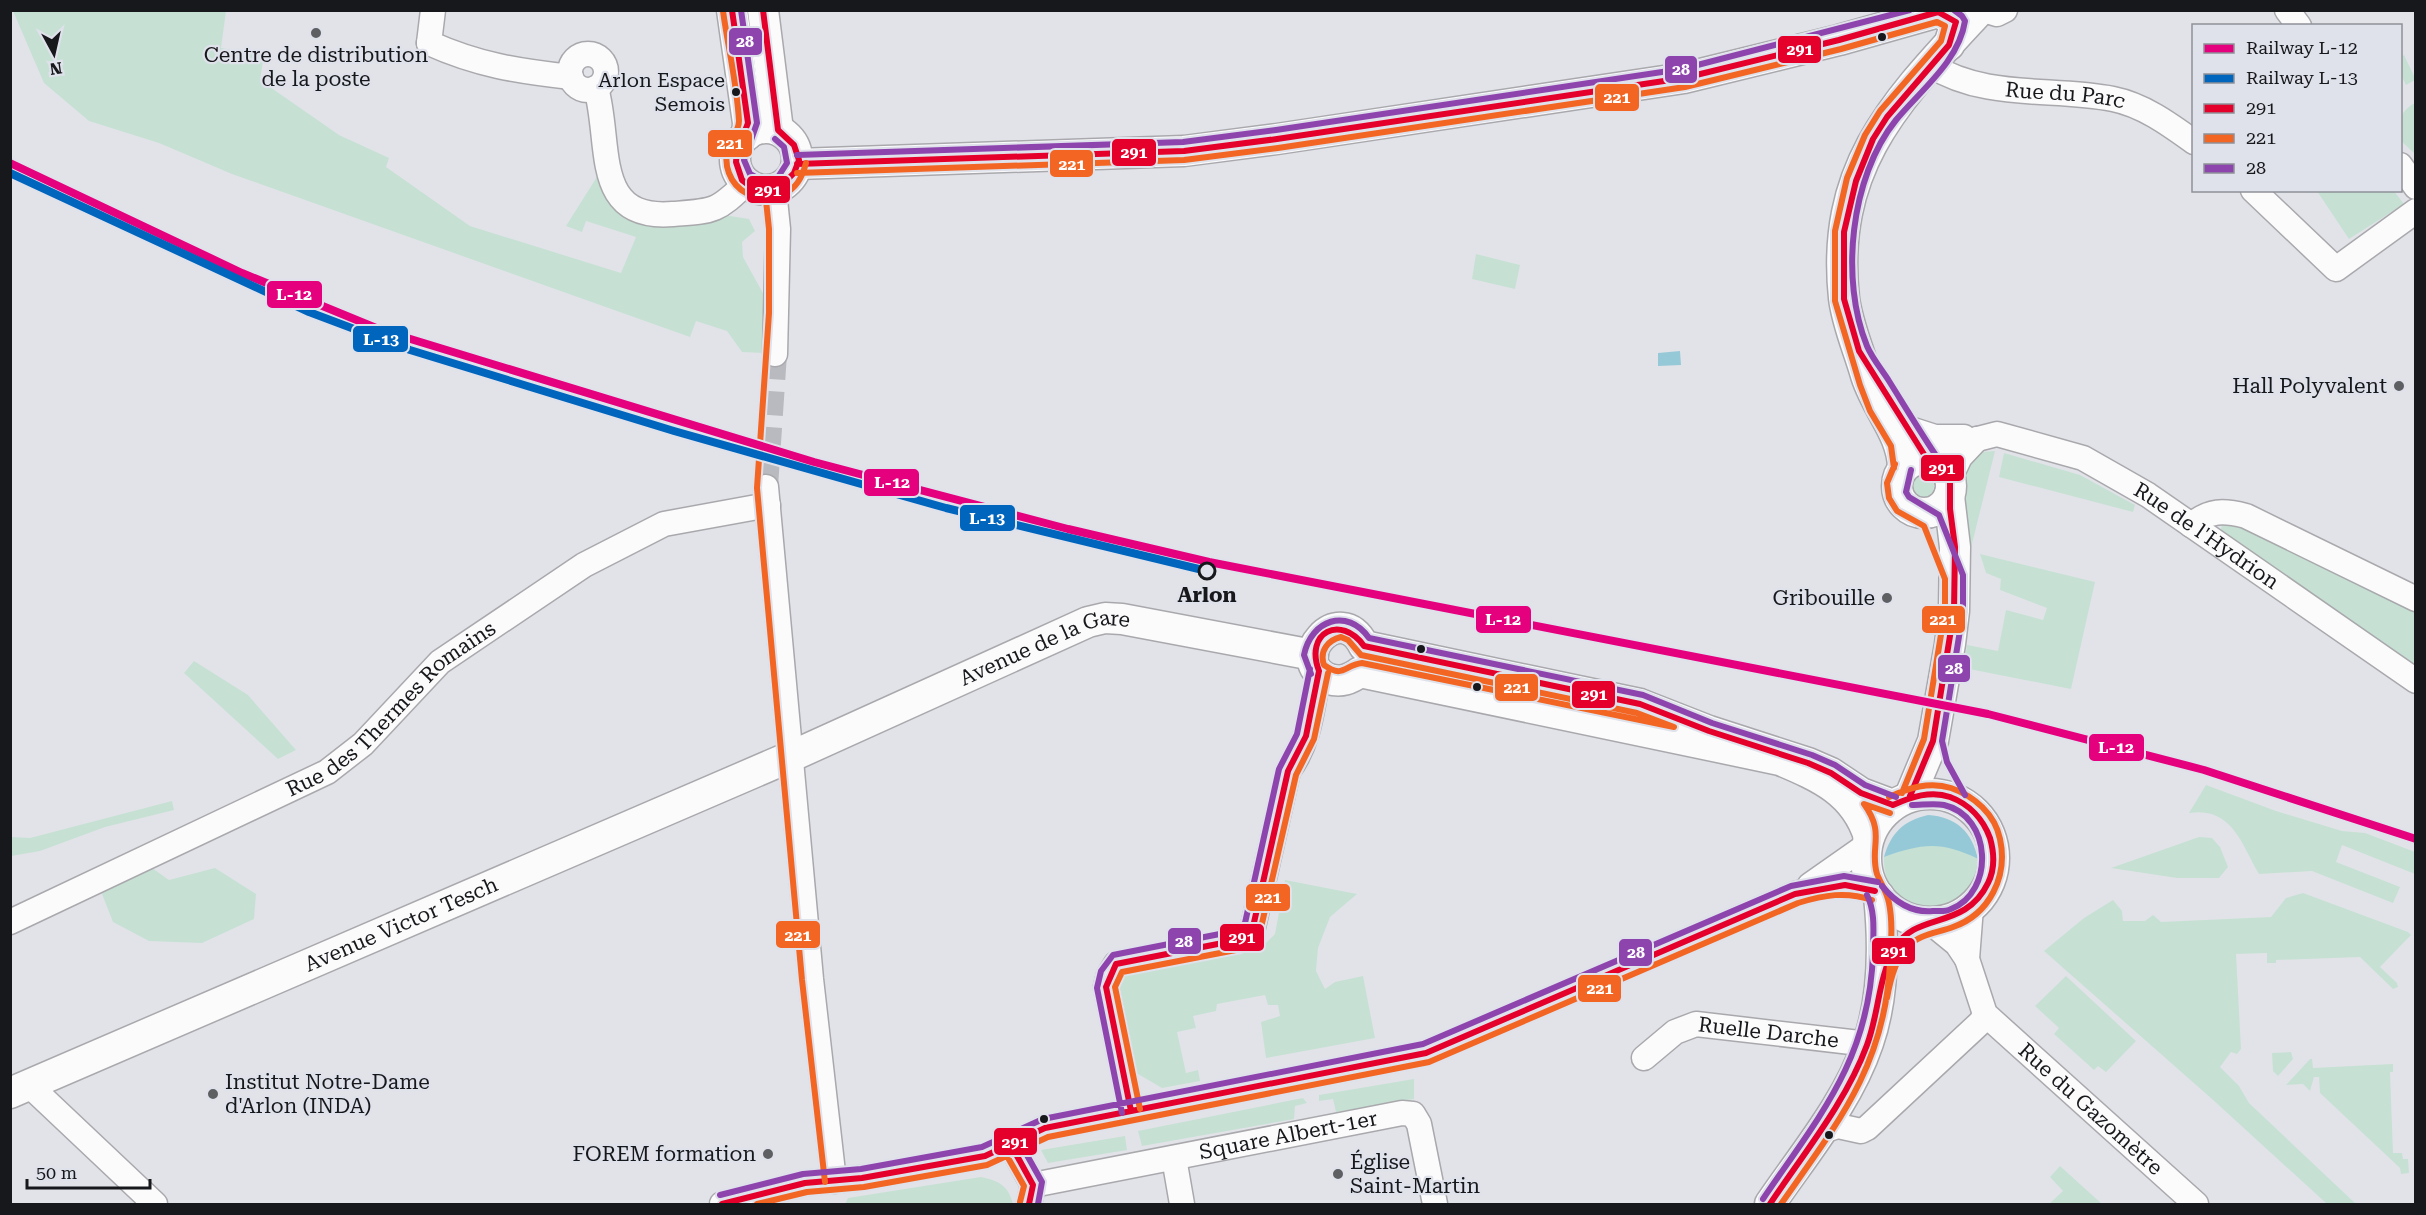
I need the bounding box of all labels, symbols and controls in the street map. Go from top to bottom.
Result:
north arrow [24,24,84,84]
legend [2192,24,2402,192]
marker: Centre de distribution de la poste [309,26,323,40]
line badge: 28 [728,27,763,56]
unlabelled marker [1876,31,1888,43]
text: 28 [736,32,754,51]
line badge: 291 [1777,35,1822,64]
text: Railway L-12 [2246,37,2358,58]
text: 291 [1787,40,1813,59]
place label: Centre de distribution de la poste [204,43,429,91]
line badge: 28 [1664,55,1698,84]
text: N [49,58,63,79]
text: 28 [1672,60,1690,79]
text: Railway L-13 [2246,67,2358,88]
place label: Arlon Espace Semois [598,68,725,116]
street label: Rue du Parc [2004,77,2128,114]
line badge: 221 [1594,83,1640,112]
marker: Arlon Espace Semois [730,86,742,98]
text: 221 [1604,88,1630,107]
text: 291 [2246,97,2276,118]
text: 221 [2246,127,2276,148]
line badge: 221 [707,129,753,158]
text: 221 [717,134,743,153]
line badge: 291 [1111,138,1157,167]
text: 291 [1121,143,1147,162]
line badge: 221 [1049,149,1094,178]
text: 221 [1059,155,1085,174]
text: 28 [2246,157,2266,178]
line badge: 291 [746,175,791,204]
text: 291 [755,181,781,200]
line badge: L-12 [266,280,323,309]
text: L-12 [276,285,312,304]
line badge: L-13 [352,325,409,353]
text: L-13 [363,330,399,349]
place label: Hall Polyvalent [2232,374,2387,398]
marker: Hall Polyvalent [2392,379,2406,393]
line badge: 291 [1920,454,1965,482]
text: 291 [1929,459,1955,478]
line badge: L-12 [863,468,920,497]
text: L-12 [874,473,910,492]
street label: Rue de l'Hydrion [2130,478,2284,594]
line badge: L-13 [959,504,1016,532]
text: L-13 [969,509,1005,528]
marker: Arlon [1198,562,1216,580]
place label: Arlon [1177,583,1237,607]
place label: Gribouille [1772,586,1875,610]
marker: Gribouille [1880,591,1894,605]
street label: Avenue de la Gare [956,605,1132,690]
line badge: L-12 [1475,605,1532,634]
line badge: 221 [1921,605,1966,634]
text: L-12 [1485,610,1521,629]
text: 221 [1930,610,1956,629]
street label: Rue des Thermes Romains [282,616,500,802]
unlabelled marker [1415,643,1427,655]
line badge: 28 [1937,654,1971,683]
text: 28 [1945,659,1963,678]
line badge: 221 [1494,673,1539,702]
text: 221 [1504,678,1530,697]
line badge: 291 [1571,680,1616,709]
unlabelled marker [1471,681,1483,693]
text: 291 [1581,685,1607,704]
line badge: L-12 [2088,733,2145,762]
text: L-12 [2098,738,2134,757]
street label: Avenue Victor Tesch [301,872,502,977]
line badge: 221 [1245,883,1291,912]
text: 221 [1255,888,1281,907]
line badge: 221 [775,920,821,949]
line badge: 291 [1219,923,1265,952]
text: 221 [785,926,811,945]
line badge: 28 [1167,927,1202,955]
text: 291 [1229,928,1255,947]
text: 28 [1175,932,1193,951]
line badge: 291 [1871,937,1916,965]
line badge: 28 [1618,938,1653,967]
text: 291 [1881,942,1907,961]
text: 28 [1627,943,1645,962]
line badge: 221 [1577,974,1622,1003]
text: 221 [1587,979,1613,998]
street label: Ruelle Darche [1697,1012,1840,1053]
street label: Rue du Gazomètre [2014,1038,2167,1180]
place label: Institut Notre-Dame d'Arlon (INDA) [225,1070,430,1118]
marker: Institut Notre-Dame d'Arlon (INDA) [206,1087,220,1101]
street label: Square Albert-1er [1197,1106,1380,1164]
unlabelled marker [1038,1113,1050,1125]
line badge: 291 [993,1127,1038,1156]
unlabelled marker [1823,1129,1835,1141]
text: 291 [1002,1133,1028,1152]
place label: FOREM formation [573,1142,756,1166]
marker: FOREM formation [761,1147,775,1161]
place label: Église Saint-Martin [1350,1149,1481,1198]
scale bar [27,1152,150,1190]
text: 50 m [36,1162,77,1183]
marker: Église Saint-Martin [1331,1167,1345,1181]

